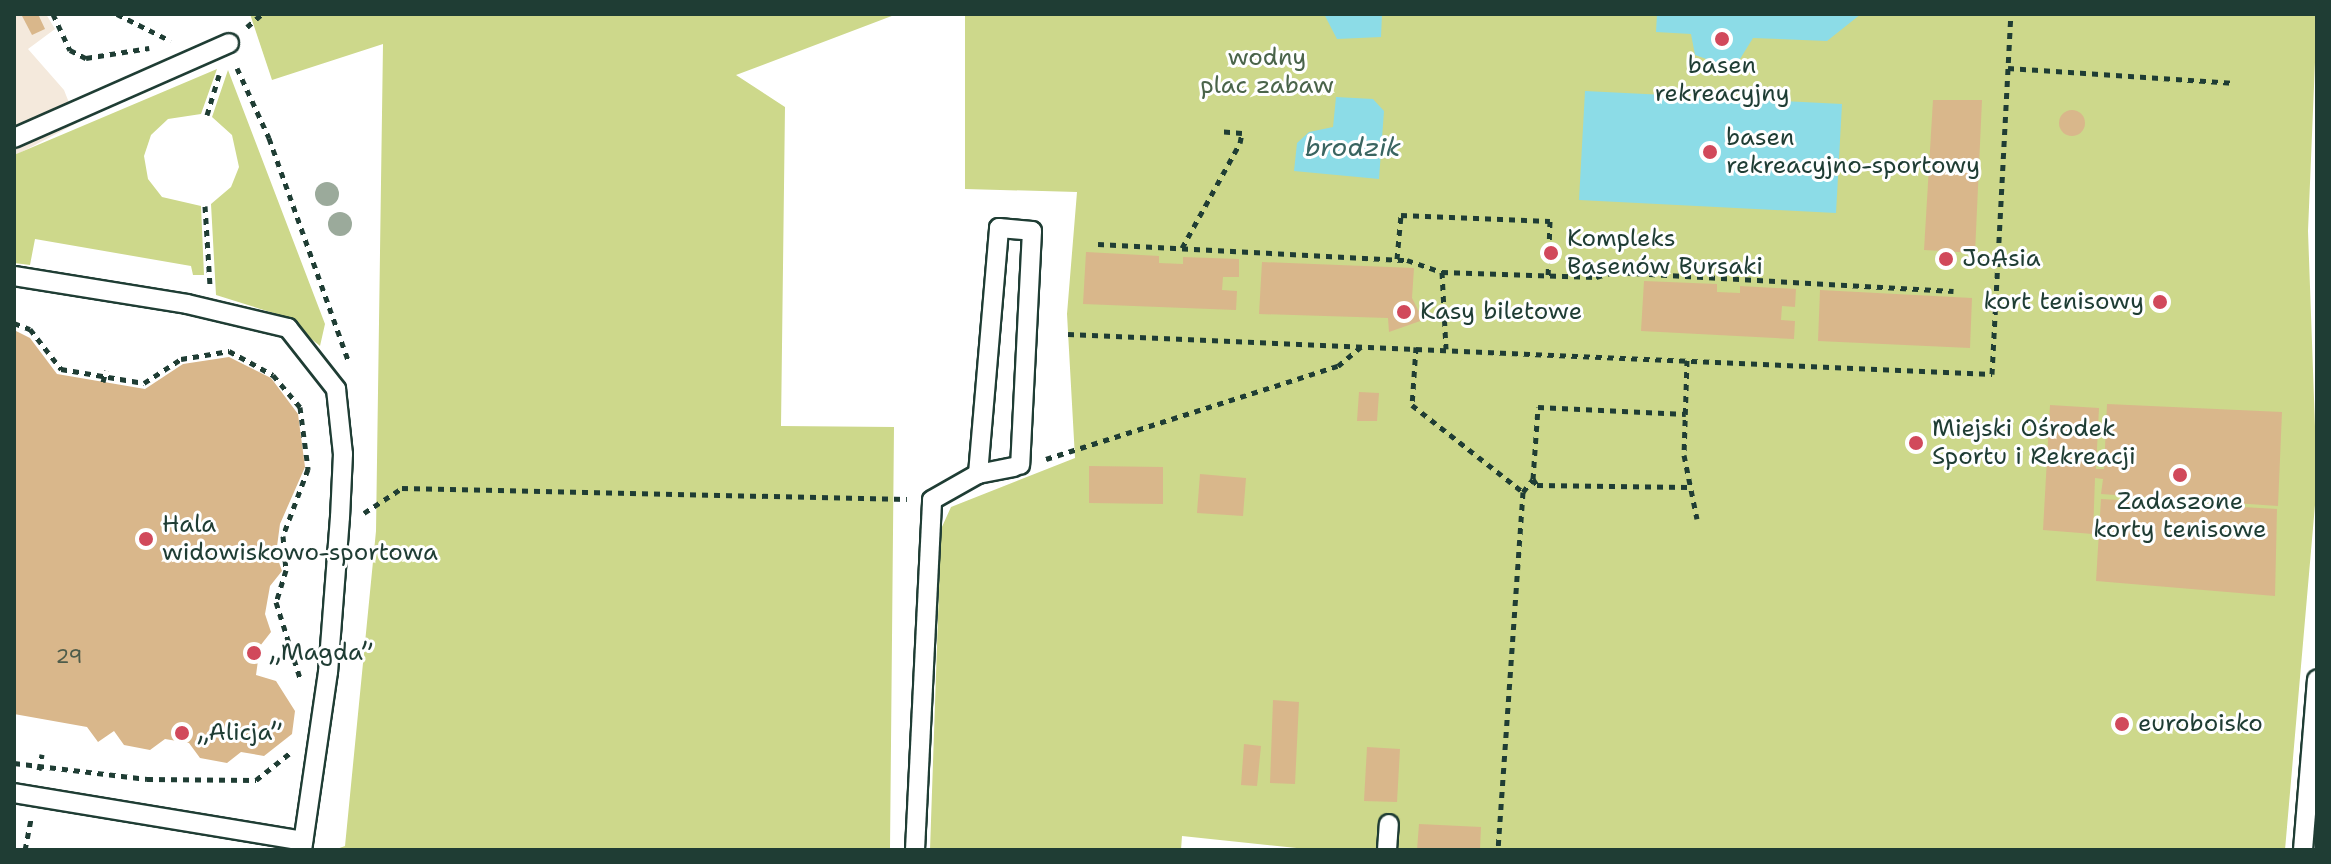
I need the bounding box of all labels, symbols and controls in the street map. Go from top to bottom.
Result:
marker: basen rekreacyjny [1713,30,1731,48]
park label: wodny plac zabaw [1200,44,1334,100]
place label: basen rekreacyjny [1655,52,1789,108]
place label: basen rekreacyjno-sportowy [1726,124,1980,180]
water label: brodzik [1305,131,1401,163]
marker: basen rekreacyjno-sportowy [1701,143,1719,161]
place label: Kompleks Basenów Bursaki [1567,225,1763,281]
marker: Kompleks Basenów Bursaki [1542,244,1560,262]
place label: JoAsia [1962,245,2041,273]
marker: JoAsia [1937,250,1955,268]
place label: kort tenisowy [1983,288,2144,316]
marker: kort tenisowy [2151,293,2169,311]
place label: Kasy biletowe [1420,298,1582,326]
marker: Kasy biletowe [1395,303,1413,321]
place label: Miejski Ośrodek Sportu i Rekreacji [1932,415,2136,471]
marker: Miejski Ośrodek Sportu i Rekreacji [1907,434,1925,452]
marker: Zadaszone korty tenisowe [2171,466,2189,484]
place label: Zadaszone korty tenisowe [2093,488,2267,544]
place label: Hala widowiskowo-sportowa [162,511,438,567]
marker: Hala widowiskowo-sportowa [137,530,155,548]
place label: „Magda” [270,639,373,667]
house number: 29 [56,644,82,668]
marker: „Magda” [245,644,263,662]
place label: euroboisko [2138,710,2263,738]
marker: euroboisko [2113,715,2131,733]
place label: „Alicja” [198,719,282,747]
marker: „Alicja” [173,724,191,742]

